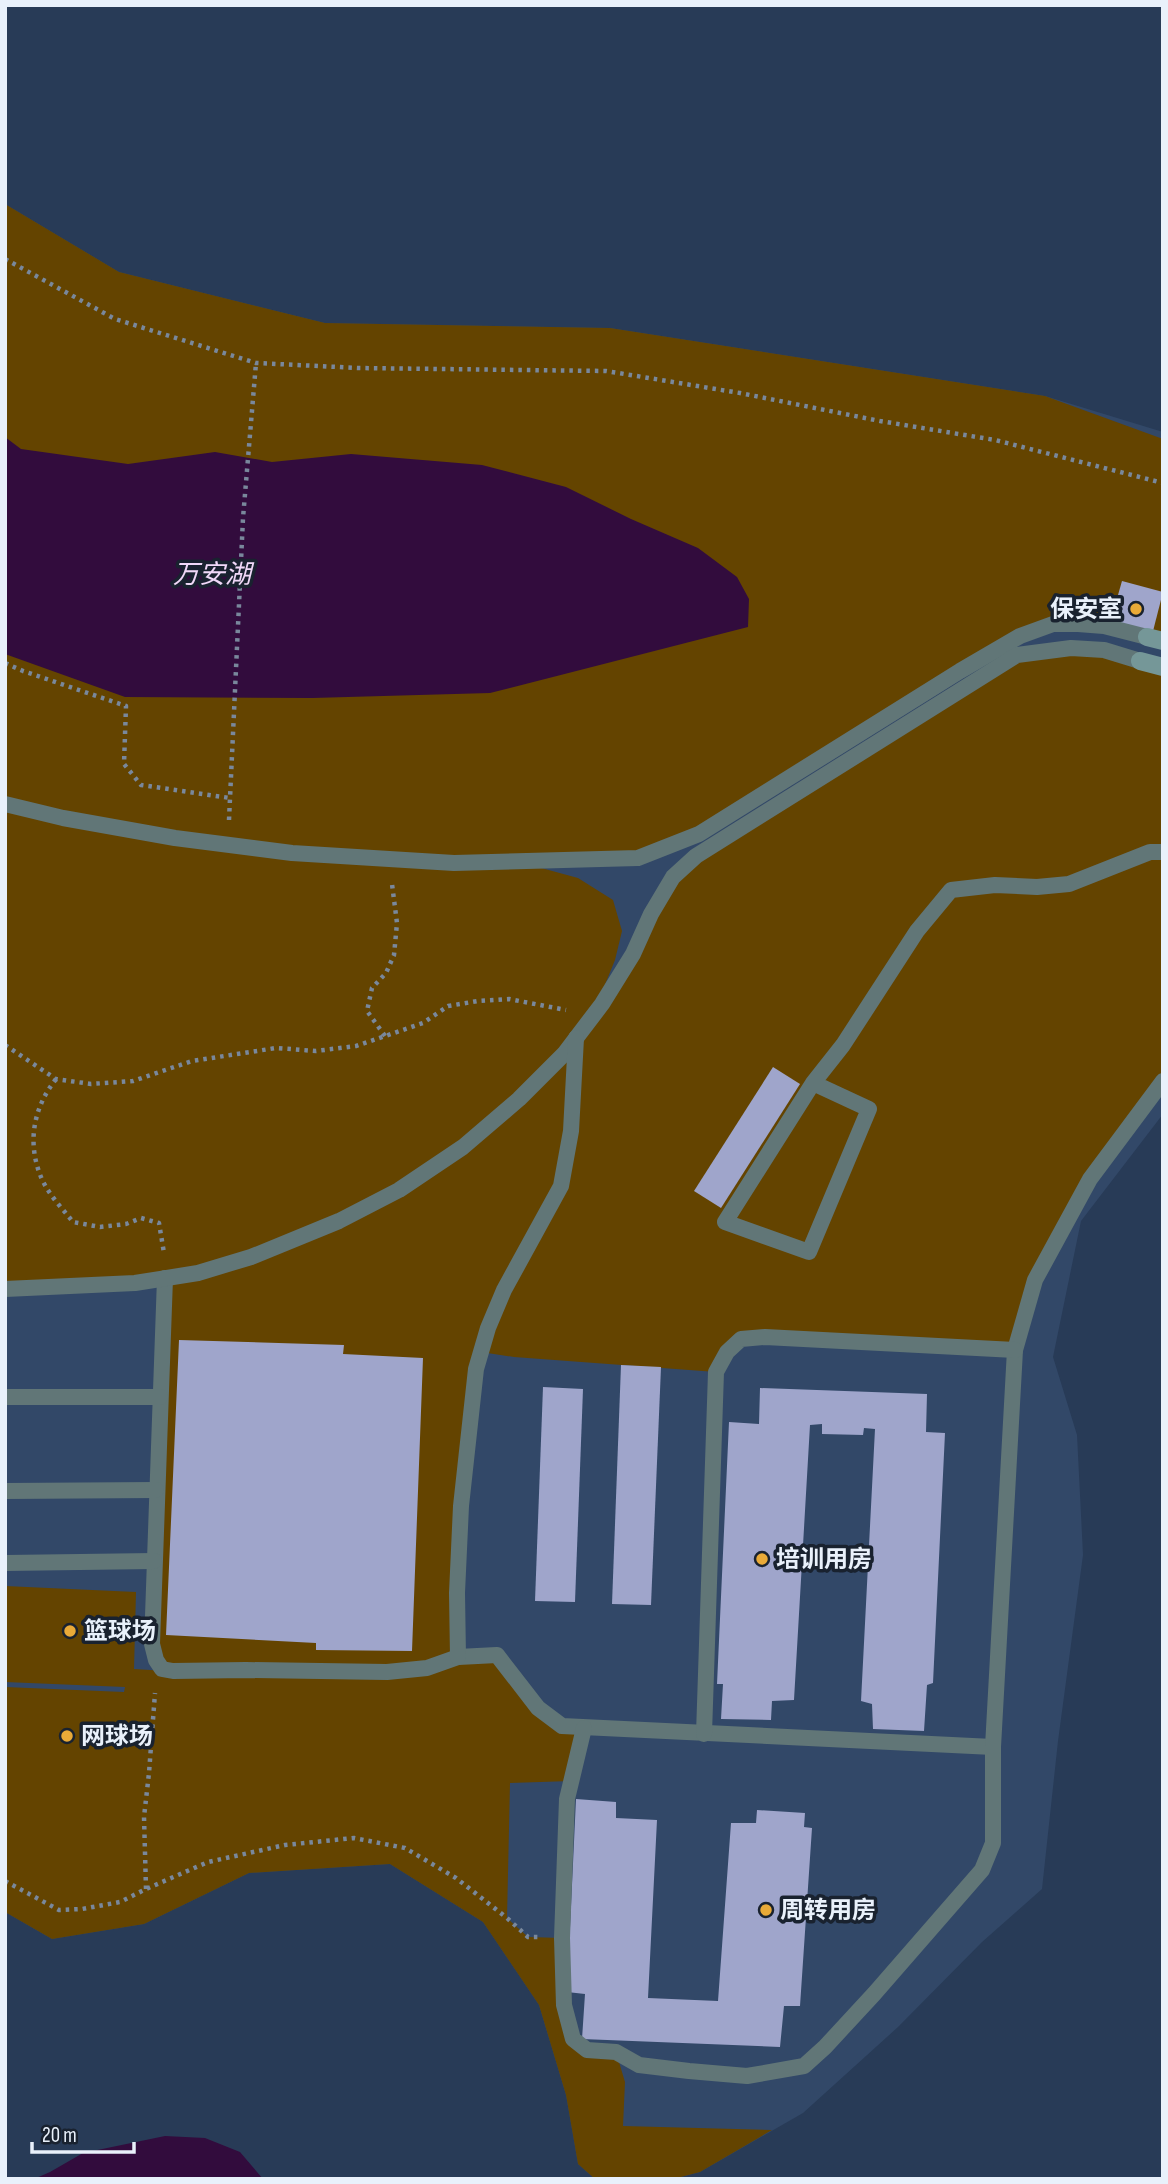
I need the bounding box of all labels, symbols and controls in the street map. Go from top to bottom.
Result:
water label: 万安湖 [173,560,255,591]
place label: 保安室 [1050,595,1122,624]
marker: 保安室 [1128,601,1144,617]
place label: 培训用房 [776,1545,872,1574]
marker: 培训用房 [754,1551,770,1567]
place label: 篮球场 [84,1617,156,1646]
marker: 篮球场 [62,1623,78,1639]
place label: 网球场 [81,1722,153,1751]
marker: 网球场 [59,1728,75,1744]
place label: 周转用房 [780,1896,876,1925]
marker: 周转用房 [758,1902,774,1918]
scale bar [32,2110,133,2154]
text: 20 m [42,2123,77,2148]

